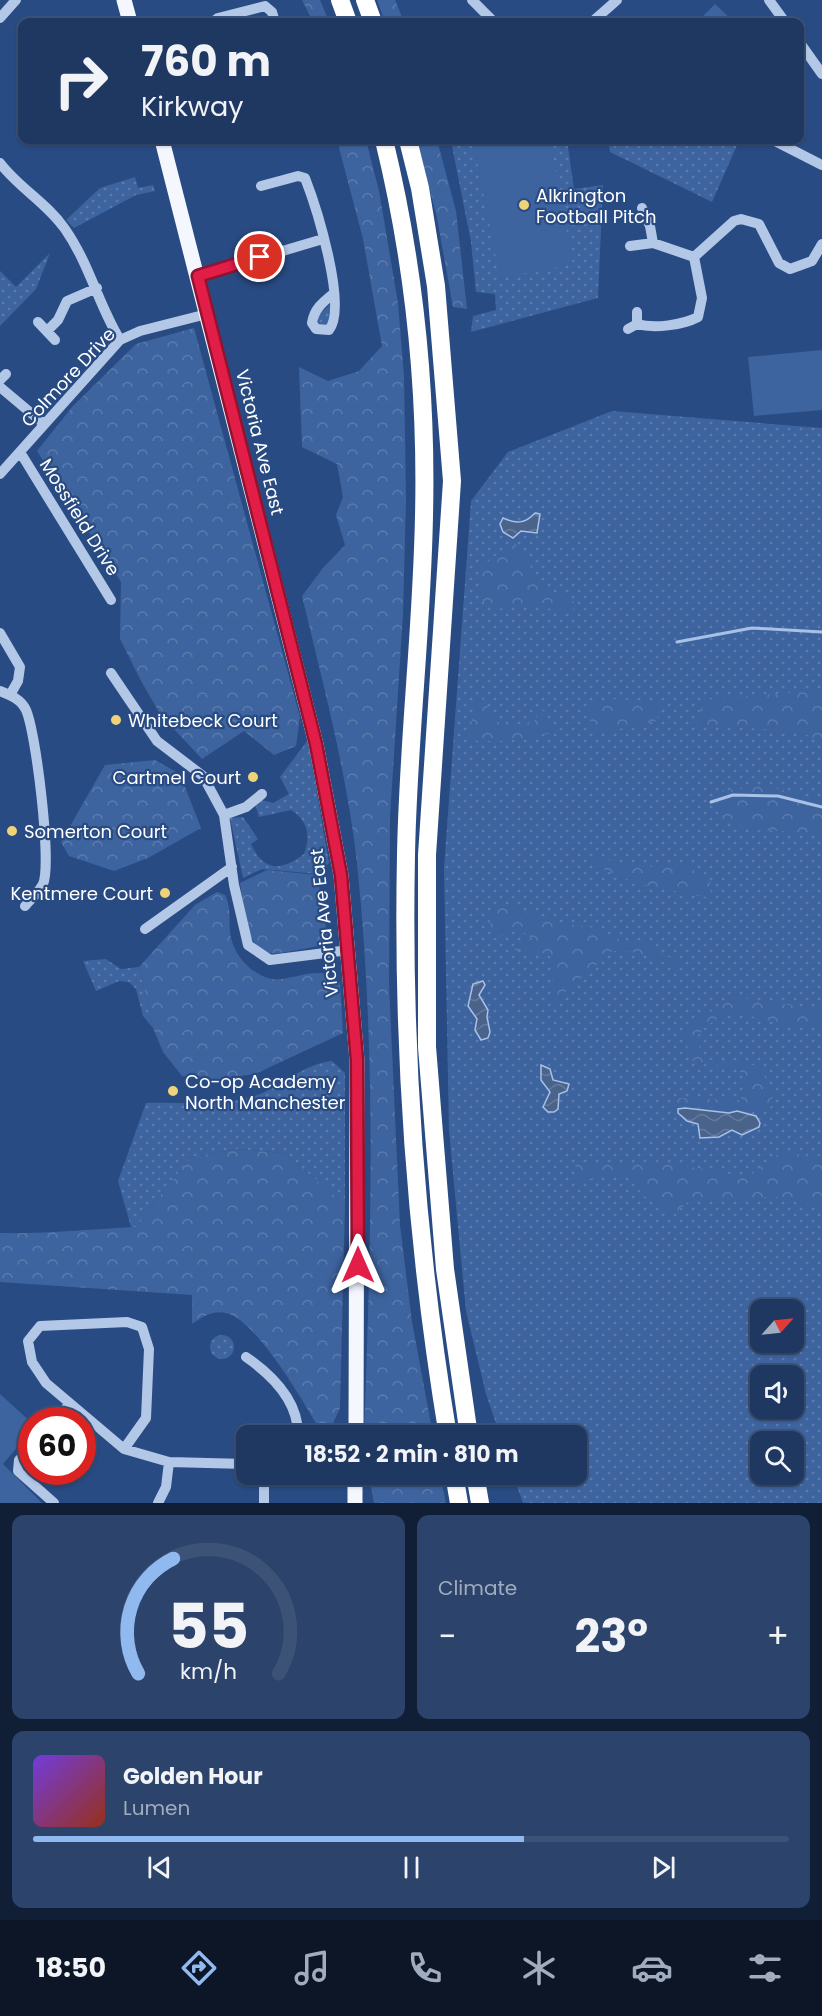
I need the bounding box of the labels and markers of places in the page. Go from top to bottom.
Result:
place label: Alkrington Football Pitch [536,183,657,229]
marker: Alkrington Football Pitch [517,198,531,212]
pin [234,231,285,282]
place label: Whitebeck Court [128,708,278,733]
marker: Whitebeck Court [109,713,123,727]
place label: Cartmel Court [113,765,241,790]
marker: Cartmel Court [246,770,260,784]
place label: Somerton Court [24,819,167,844]
marker: Somerton Court [5,824,19,838]
place label: Kentmere Court [10,881,153,906]
marker: Kentmere Court [158,886,172,900]
place label: Co-op Academy North Manchester [185,1069,346,1115]
marker: Co-op Academy North Manchester [166,1084,180,1098]

